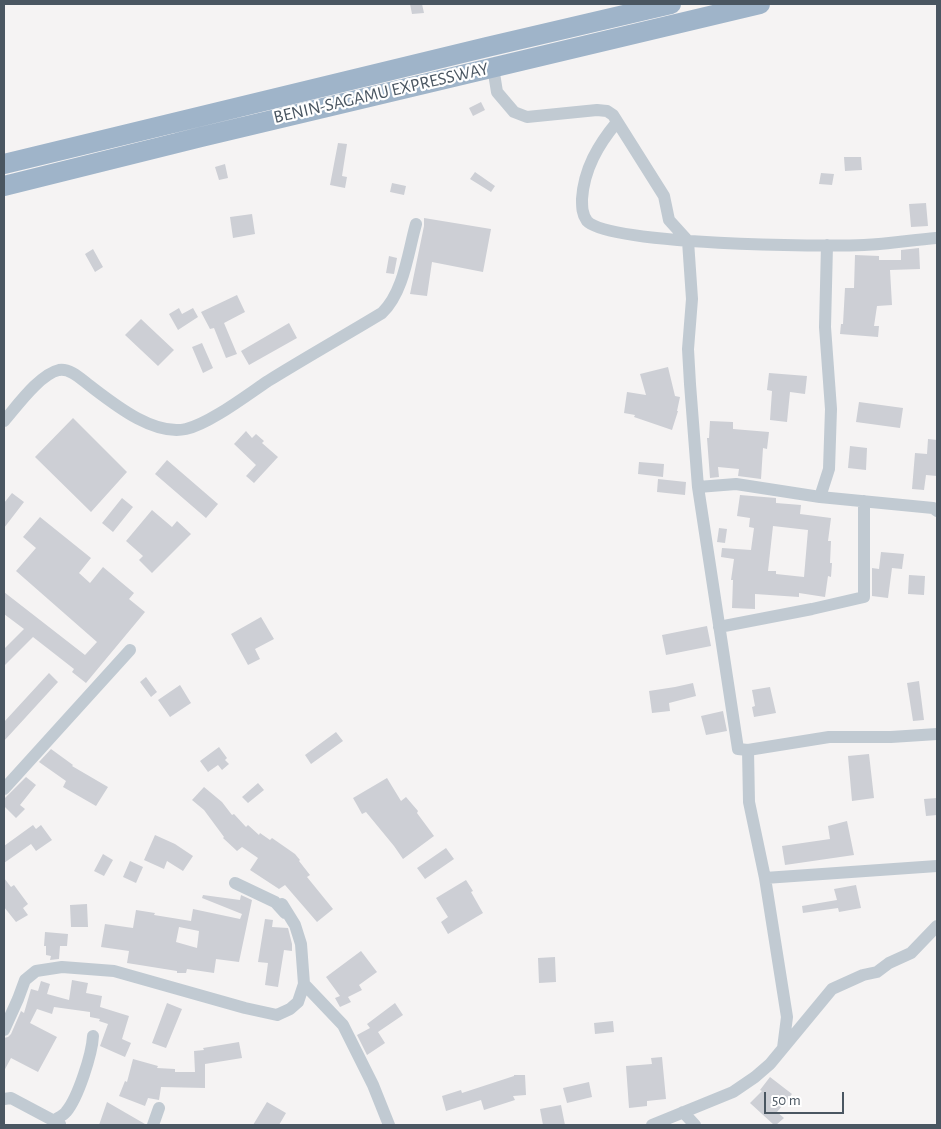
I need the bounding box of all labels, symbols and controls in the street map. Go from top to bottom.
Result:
street label: BENIN-SAGAMU EXPRESSWAY [271,58,491,128]
scale bar [766,1082,846,1114]
text: 50 m [772,1093,801,1108]

